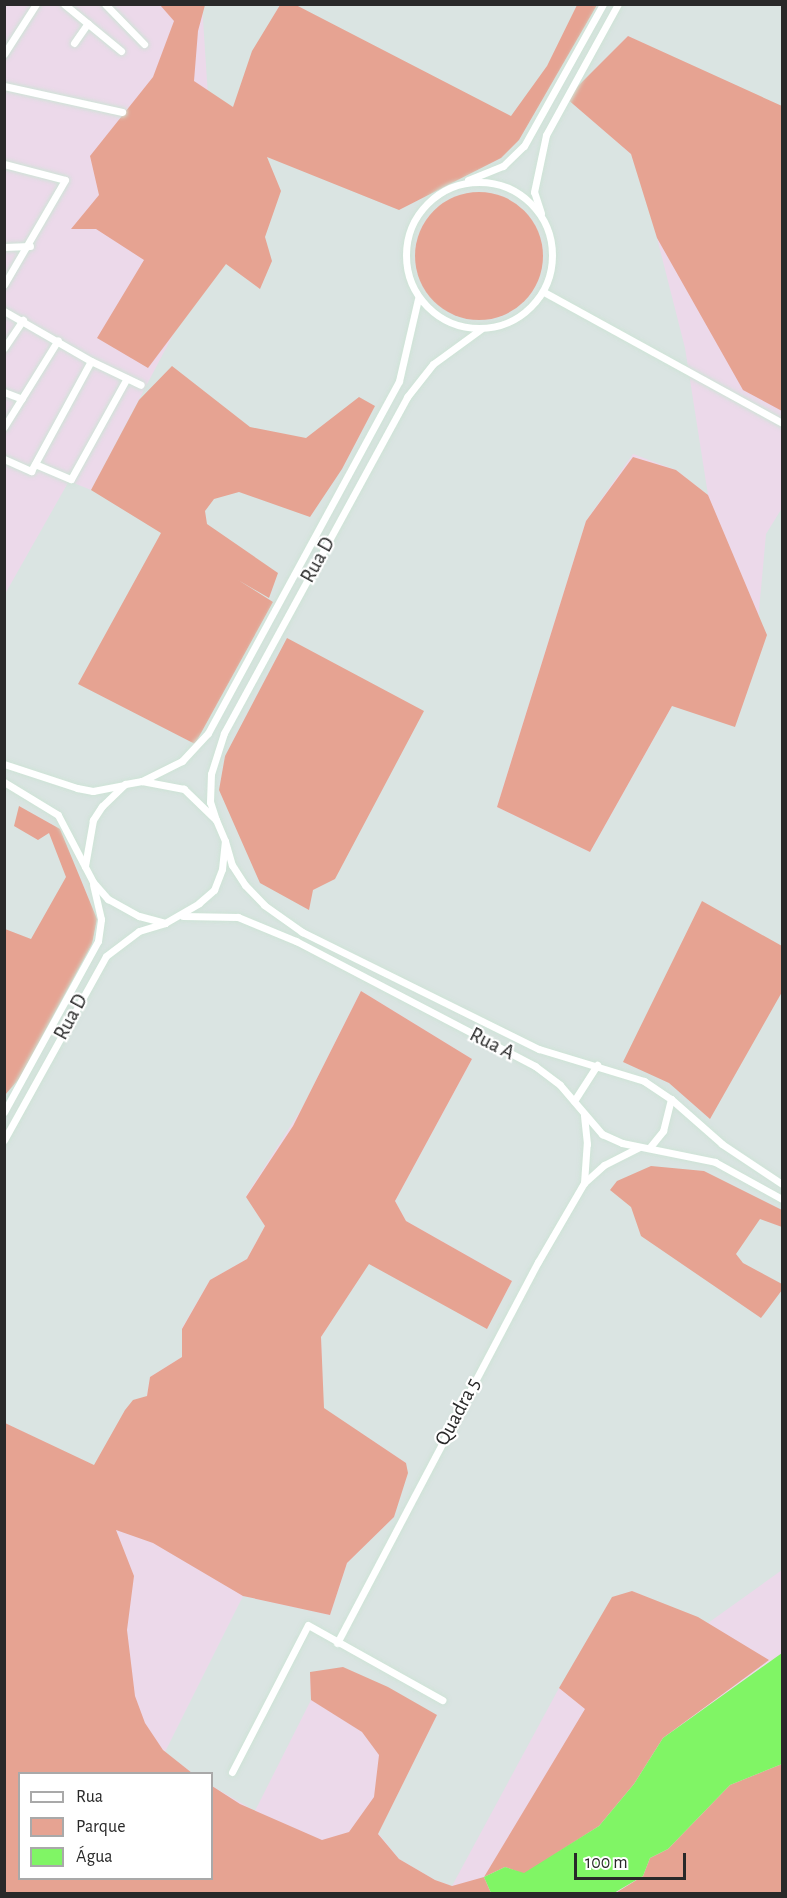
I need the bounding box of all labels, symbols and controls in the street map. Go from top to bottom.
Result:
street label: Rua D [295,533,341,587]
street label: Rua D [48,990,94,1044]
street label: Rua A [465,1022,519,1066]
street label: Quadra 5 [430,1374,486,1450]
legend [18,1772,213,1880]
text: Rua [76,1788,103,1806]
text: Parque [76,1818,125,1836]
scale bar [577,1841,690,1879]
text: Água [76,1848,113,1866]
text: 100 m [585,1854,628,1872]

